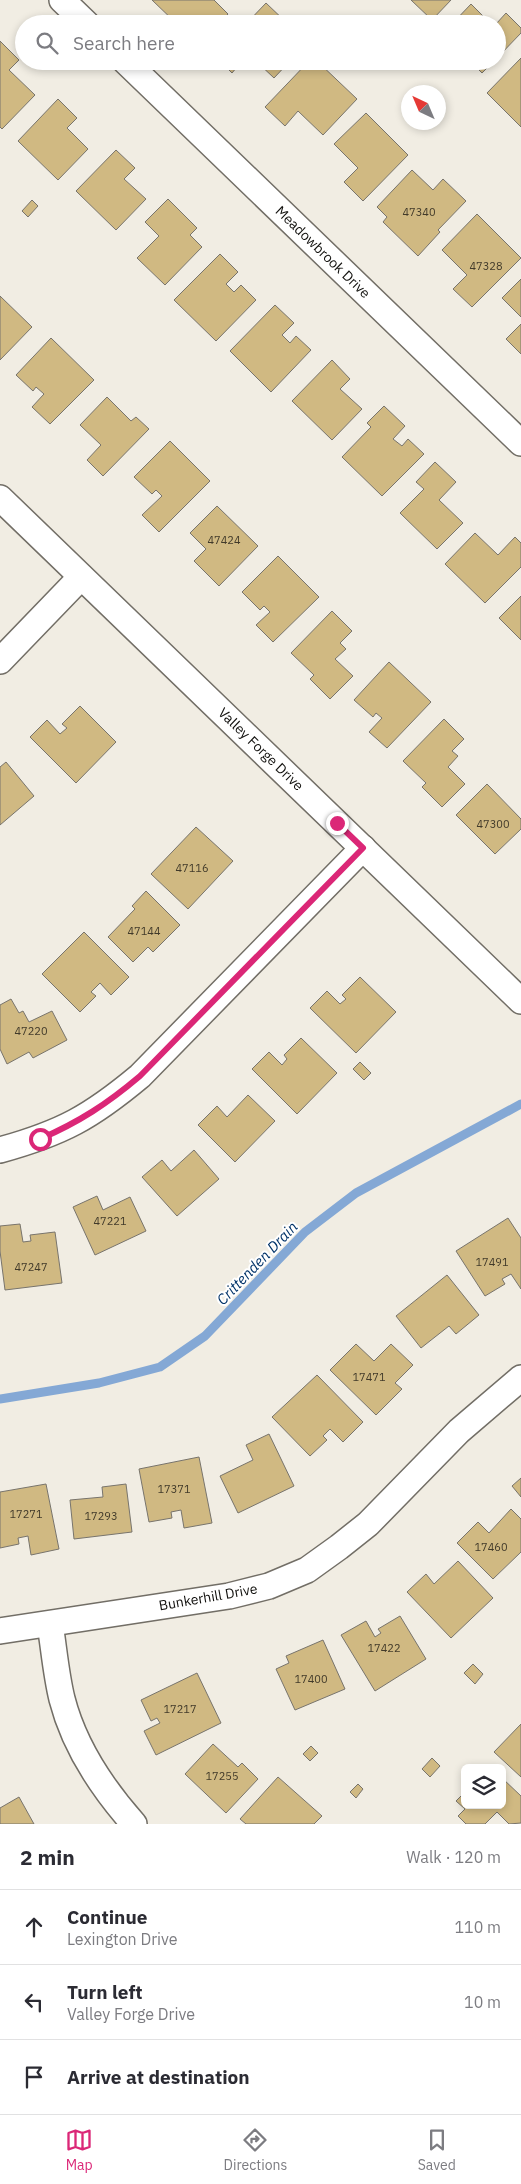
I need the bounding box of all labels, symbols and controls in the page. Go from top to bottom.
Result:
search box [15,15,506,70]
icon: search [33,29,61,57]
text: Search here [73,31,175,55]
north arrow [401,85,446,130]
street label: Meadowbrook Drive [272,202,375,302]
house number: 47340 [403,205,436,219]
house number: 47328 [470,259,503,273]
house number: 47424 [208,533,241,547]
street label: Valley Forge Drive [214,704,308,795]
route end [326,812,349,835]
house number: 47300 [477,817,510,831]
house number: 47116 [176,861,209,875]
house number: 47144 [128,924,161,938]
house number: 47220 [15,1024,48,1038]
route start [29,1128,52,1151]
house number: 47221 [94,1214,127,1228]
water label: Crittenden Drain [212,1217,302,1309]
house number: 17491 [476,1255,509,1269]
house number: 47247 [15,1260,48,1274]
house number: 17471 [353,1370,386,1384]
house number: 17371 [158,1482,191,1496]
house number: 17271 [10,1507,43,1521]
house number: 17293 [85,1509,118,1523]
house number: 17460 [475,1540,508,1554]
street label: Bunkerhill Drive [157,1579,259,1615]
house number: 17422 [368,1641,401,1655]
house number: 17400 [295,1672,328,1686]
house number: 17217 [164,1702,197,1716]
map controls [461,1764,506,1809]
button: layers [461,1764,506,1809]
house number: 17255 [206,1769,239,1783]
text: 2 min [20,1843,75,1871]
text: Walk · 120 m [406,1847,501,1867]
text: Continue [67,1905,147,1929]
icon: ahead [20,1913,48,1941]
text: 110 m [454,1917,501,1937]
text: Lexington Drive [67,1929,178,1949]
text: Turn left [67,1980,143,2004]
icon: left [20,1988,48,2016]
text: 10 m [464,1992,501,2012]
text: Valley Forge Drive [67,2004,195,2024]
icon: arrive [20,2063,48,2091]
text: Arrive at destination [67,2065,250,2089]
tab: Map [65,2126,93,2174]
tab: Directions [224,2126,287,2174]
tab: Saved [418,2126,456,2174]

